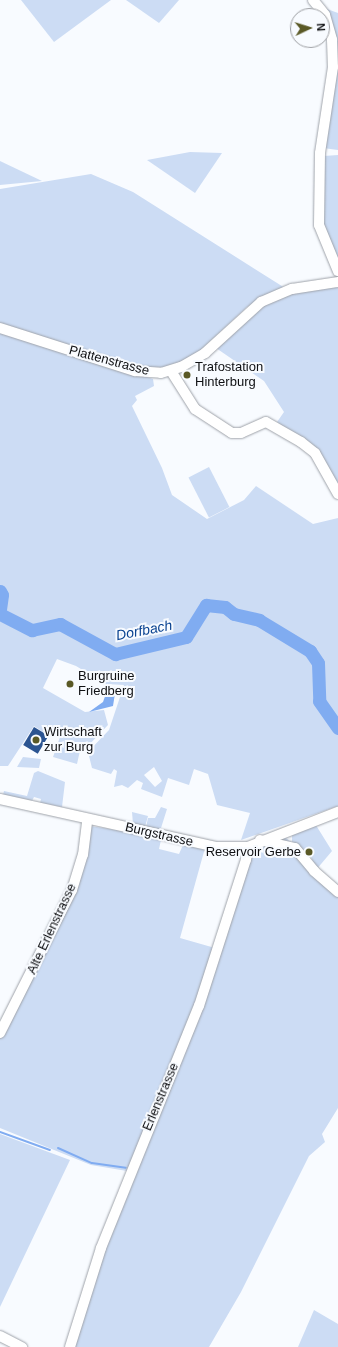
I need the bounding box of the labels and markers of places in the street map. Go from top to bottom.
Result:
place label: Trafostation Hinterburg [195,360,263,391]
marker: Trafostation Hinterburg [182,370,192,380]
place label: Burgruine Friedberg [78,669,134,700]
marker: Burgruine Friedberg [65,679,75,689]
place label: Wirtschaft zur Burg [44,725,102,756]
marker: Wirtschaft zur Burg [31,735,41,745]
place label: Reservoir Gerbe [206,844,301,860]
marker: Reservoir Gerbe [304,847,314,857]

